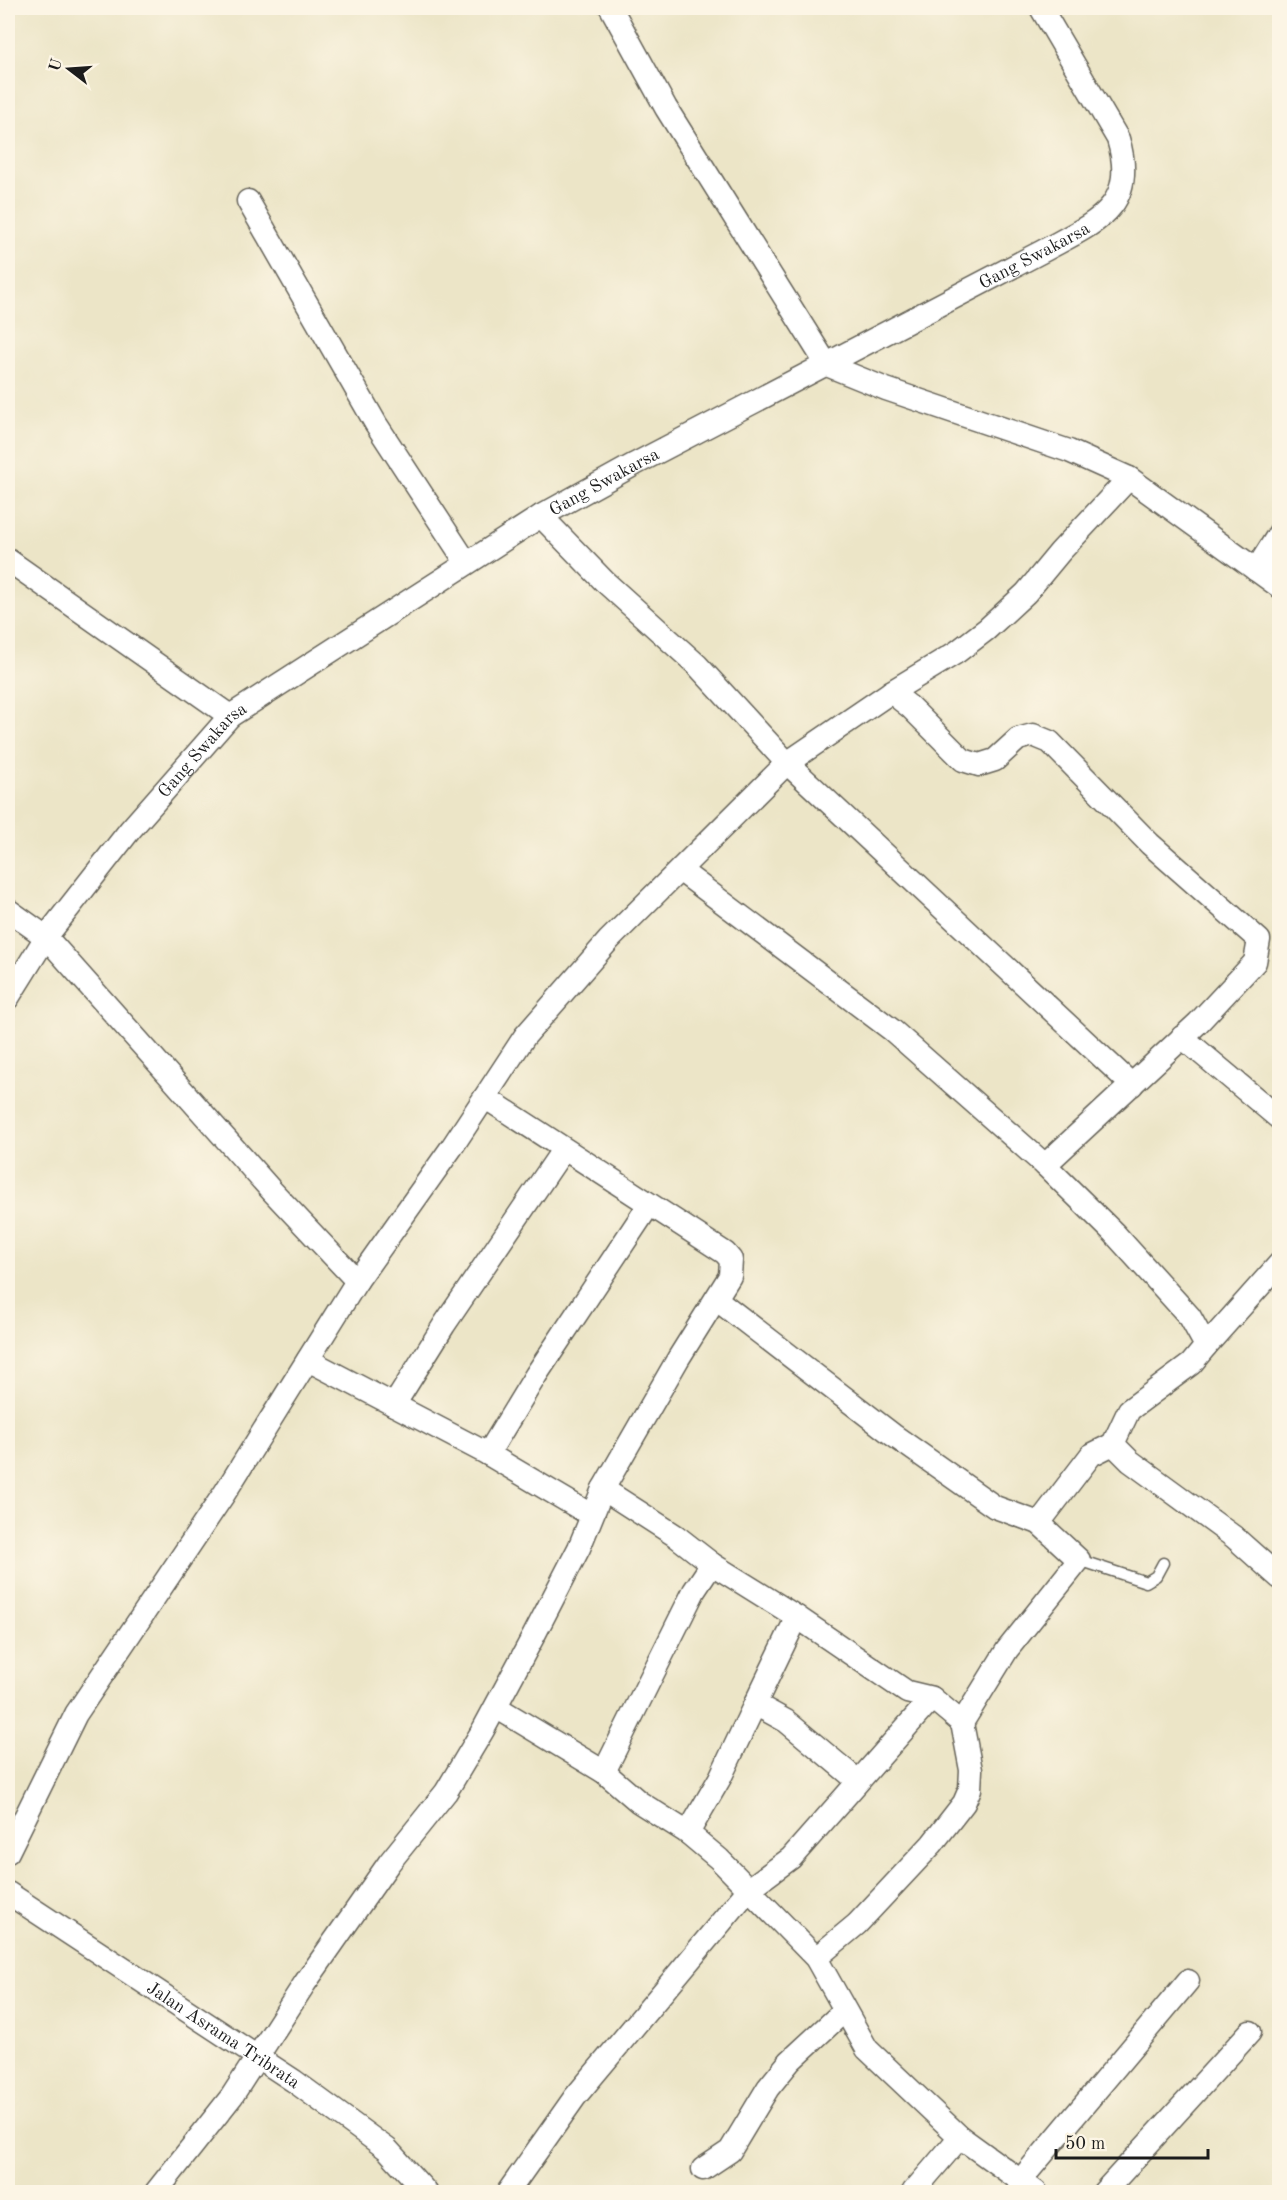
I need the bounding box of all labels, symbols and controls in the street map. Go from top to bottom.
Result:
north arrow [39,39,99,99]
text: U [47,57,66,74]
street label: Gang Swakarsa [976,219,1093,293]
street label: Gang Swakarsa [546,445,662,520]
street label: Gang Swakarsa [155,700,250,801]
street label: Jalan Asrama Tribrata [143,1979,303,2092]
scale bar [1056,2122,1208,2160]
text: 50 m [1065,2135,1105,2153]

